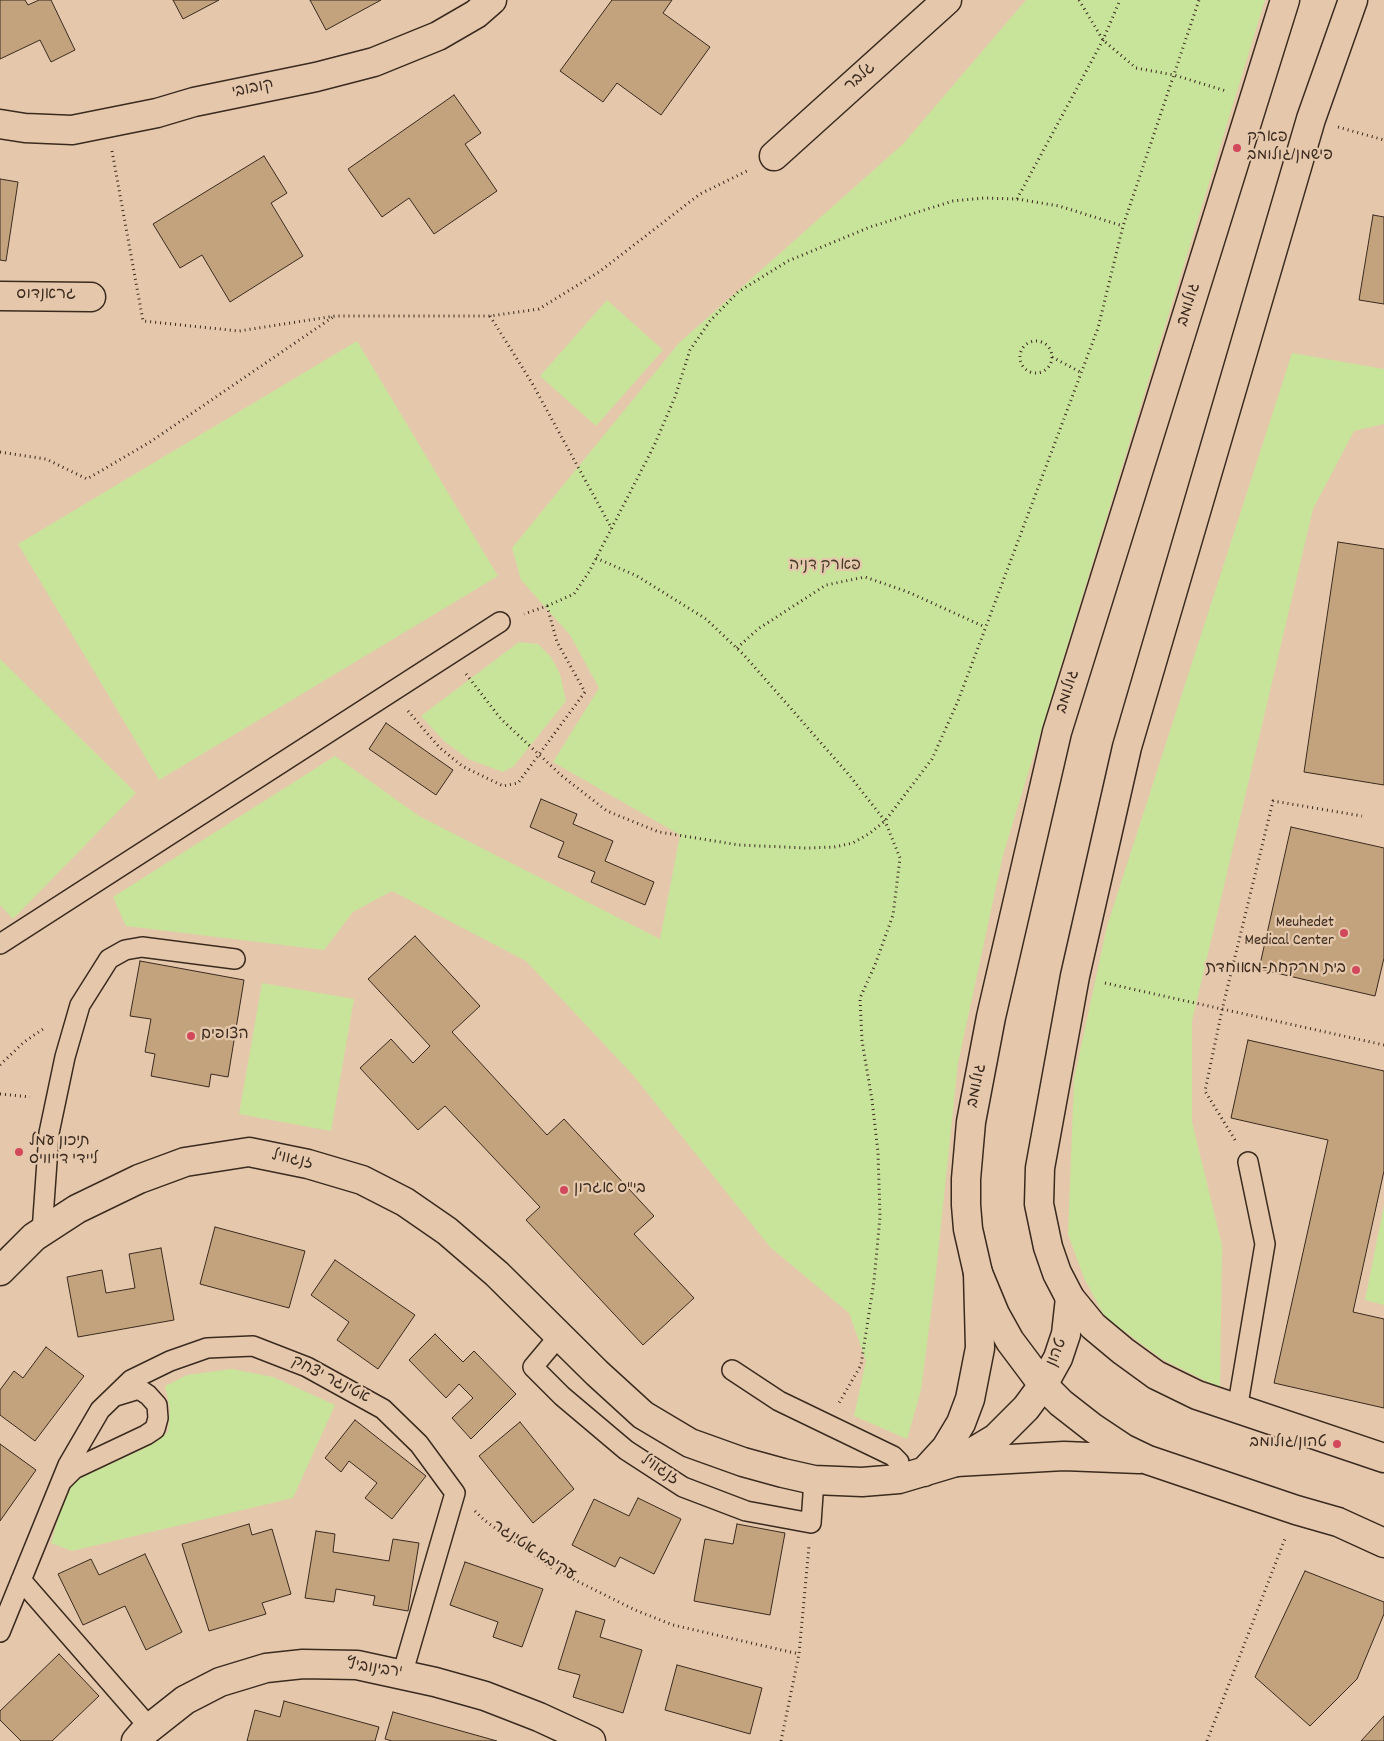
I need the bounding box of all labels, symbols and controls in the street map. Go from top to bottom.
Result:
street label: גלבר [842,59,880,97]
street label: קובובי [231,76,275,104]
place label: פארק פישמן/גולומב [1247,129,1333,167]
marker: פארק פישמן/גולומב [1231,142,1243,154]
street label: גולומב [1174,281,1206,329]
street label: גראנדוס [16,286,76,306]
park label: פארק דניה [789,557,861,577]
street label: גולומב [1053,668,1085,716]
place label: Meuhedet Medical Center [1245,914,1334,952]
marker: Meuhedet Medical Center [1338,927,1350,939]
place label: בית מרקחת-מאוחדת [1205,960,1346,980]
marker: בית מרקחת-מאוחדת [1350,964,1362,976]
place label: הצופים [201,1026,249,1046]
marker: הצופים [185,1030,197,1042]
street label: גולומב [964,1063,992,1109]
place label: תיכון עמל ליידי דייוויס [29,1133,98,1171]
marker: תיכון עמל ליידי דייוויס [13,1146,25,1158]
street label: זנגוויל [269,1147,315,1175]
place label: בי"ס אגרון [574,1180,646,1200]
marker: בי"ס אגרון [558,1184,570,1196]
street label: טהון [1044,1336,1072,1370]
street label: אטינגר יצחק [288,1353,372,1409]
place label: טהון/גולומב [1249,1434,1327,1454]
marker: טהון/גולומב [1331,1438,1343,1450]
street label: זנגוויל [636,1452,682,1490]
street label: עקיבא אטינגר [488,1518,578,1586]
street label: רבינוביץ' [345,1656,403,1684]

